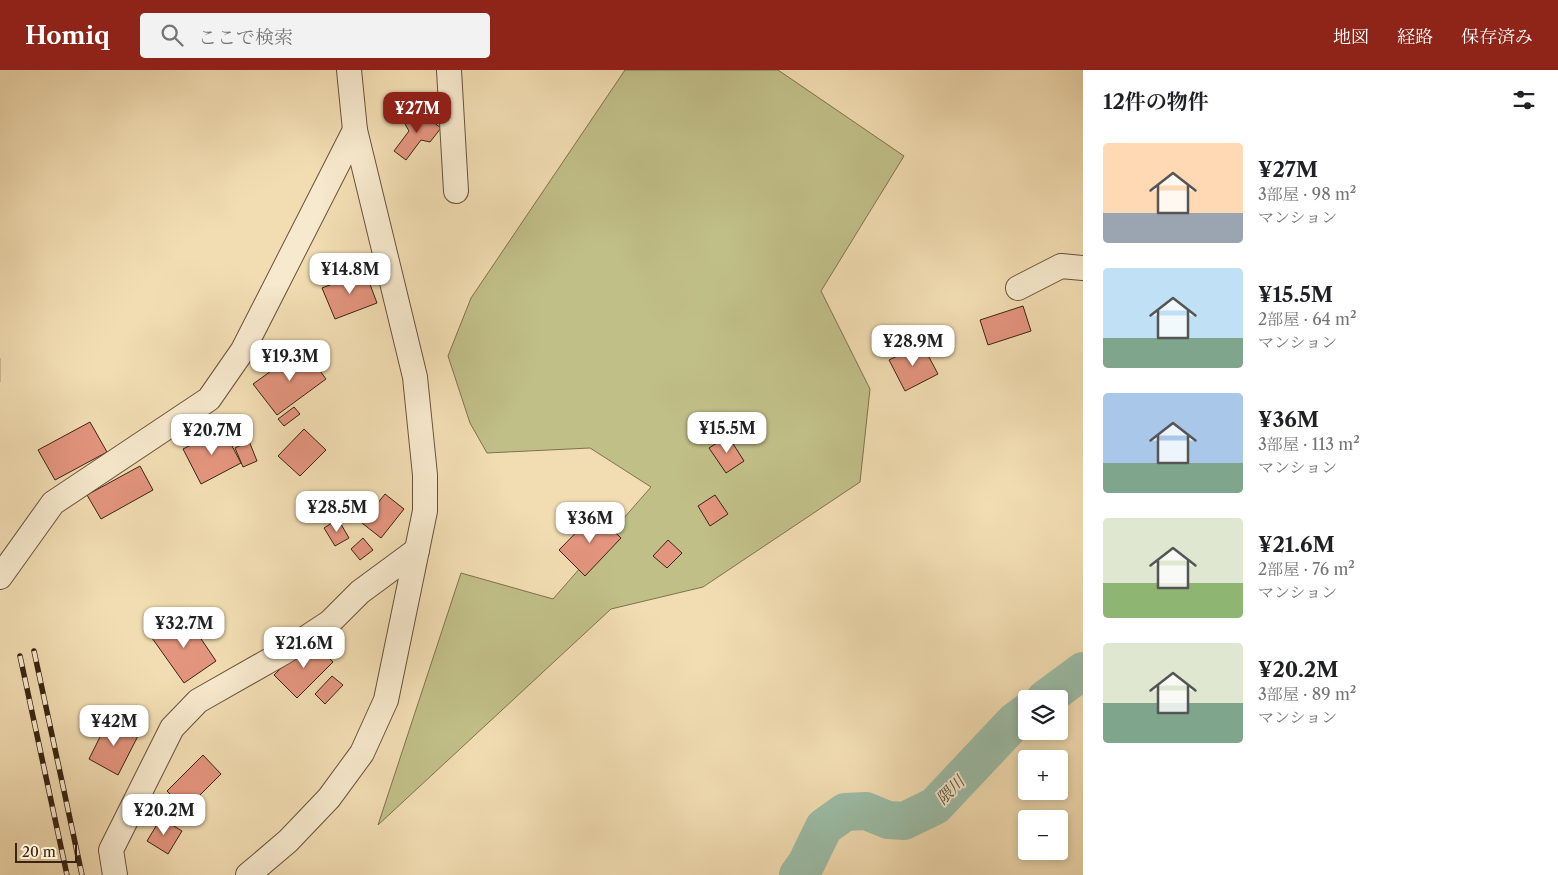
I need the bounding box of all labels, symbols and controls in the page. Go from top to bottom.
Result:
search box [140,13,490,58]
text: Homiq [25,21,110,50]
icon: search [158,21,186,49]
text: ここで検索 [198,26,293,49]
text: 地図 [1333,26,1369,48]
text: 経路 [1397,26,1433,48]
text: 保存済み [1461,26,1533,48]
icon: filters [1510,86,1538,114]
text: 12件の物件 [1103,89,1209,114]
pin: ¥27M [387,92,447,134]
text: ¥27M [394,98,440,118]
text: ¥27M [1258,157,1318,182]
icon: home [1143,163,1203,223]
text: 3部屋 · 98 m² [1258,184,1356,204]
text: マンション [1258,207,1337,227]
pin: ¥14.8M [309,252,391,295]
text: ¥14.8M [321,259,379,279]
text: ¥15.5M [1258,282,1333,307]
icon: home [1143,288,1203,348]
text: 2部屋 · 64 m² [1258,309,1357,329]
pin: ¥28.9M [872,324,954,367]
text: ¥28.9M [883,331,943,351]
text: マンション [1258,332,1337,352]
pin: ¥19.3M [249,340,331,382]
text: ¥19.3M [261,346,319,366]
text: ¥36M [1258,407,1319,432]
pin: ¥15.5M [686,412,768,454]
icon: home [1143,413,1203,473]
pin: ¥20.7M [171,414,253,456]
text: ¥15.5M [698,418,756,438]
text: ¥20.7M [182,420,242,440]
text: 3部屋 · 113 m² [1258,434,1360,454]
text: マンション [1258,457,1337,477]
pin: ¥28.5M [296,490,378,533]
text: ¥28.5M [307,497,367,517]
pin: ¥36M [560,502,620,544]
text: ¥36M [567,508,613,528]
text: ¥21.6M [1258,532,1335,557]
icon: home [1143,538,1203,598]
text: 2部屋 · 76 m² [1258,559,1355,579]
text: マンション [1258,582,1337,602]
pin: ¥32.7M [143,606,225,649]
text: ¥32.7M [154,613,214,633]
pin: ¥21.6M [263,626,345,669]
text: ¥21.6M [275,633,333,653]
text: ¥20.2M [1258,657,1338,682]
icon: home [1143,663,1203,723]
text: 3部屋 · 89 m² [1258,684,1356,704]
map controls [1018,690,1068,860]
button: layers [1018,690,1068,740]
pin: ¥42M [84,704,144,747]
text: マンション [1258,707,1337,727]
text: ¥42M [91,711,137,731]
button: + [1018,750,1068,800]
water label: 隈川 [932,770,970,808]
pin: ¥20.2M [123,794,205,836]
text: ¥20.2M [133,800,195,820]
button: − [1018,810,1068,860]
scale bar [15,840,78,863]
text: 20 m [22,843,56,861]

